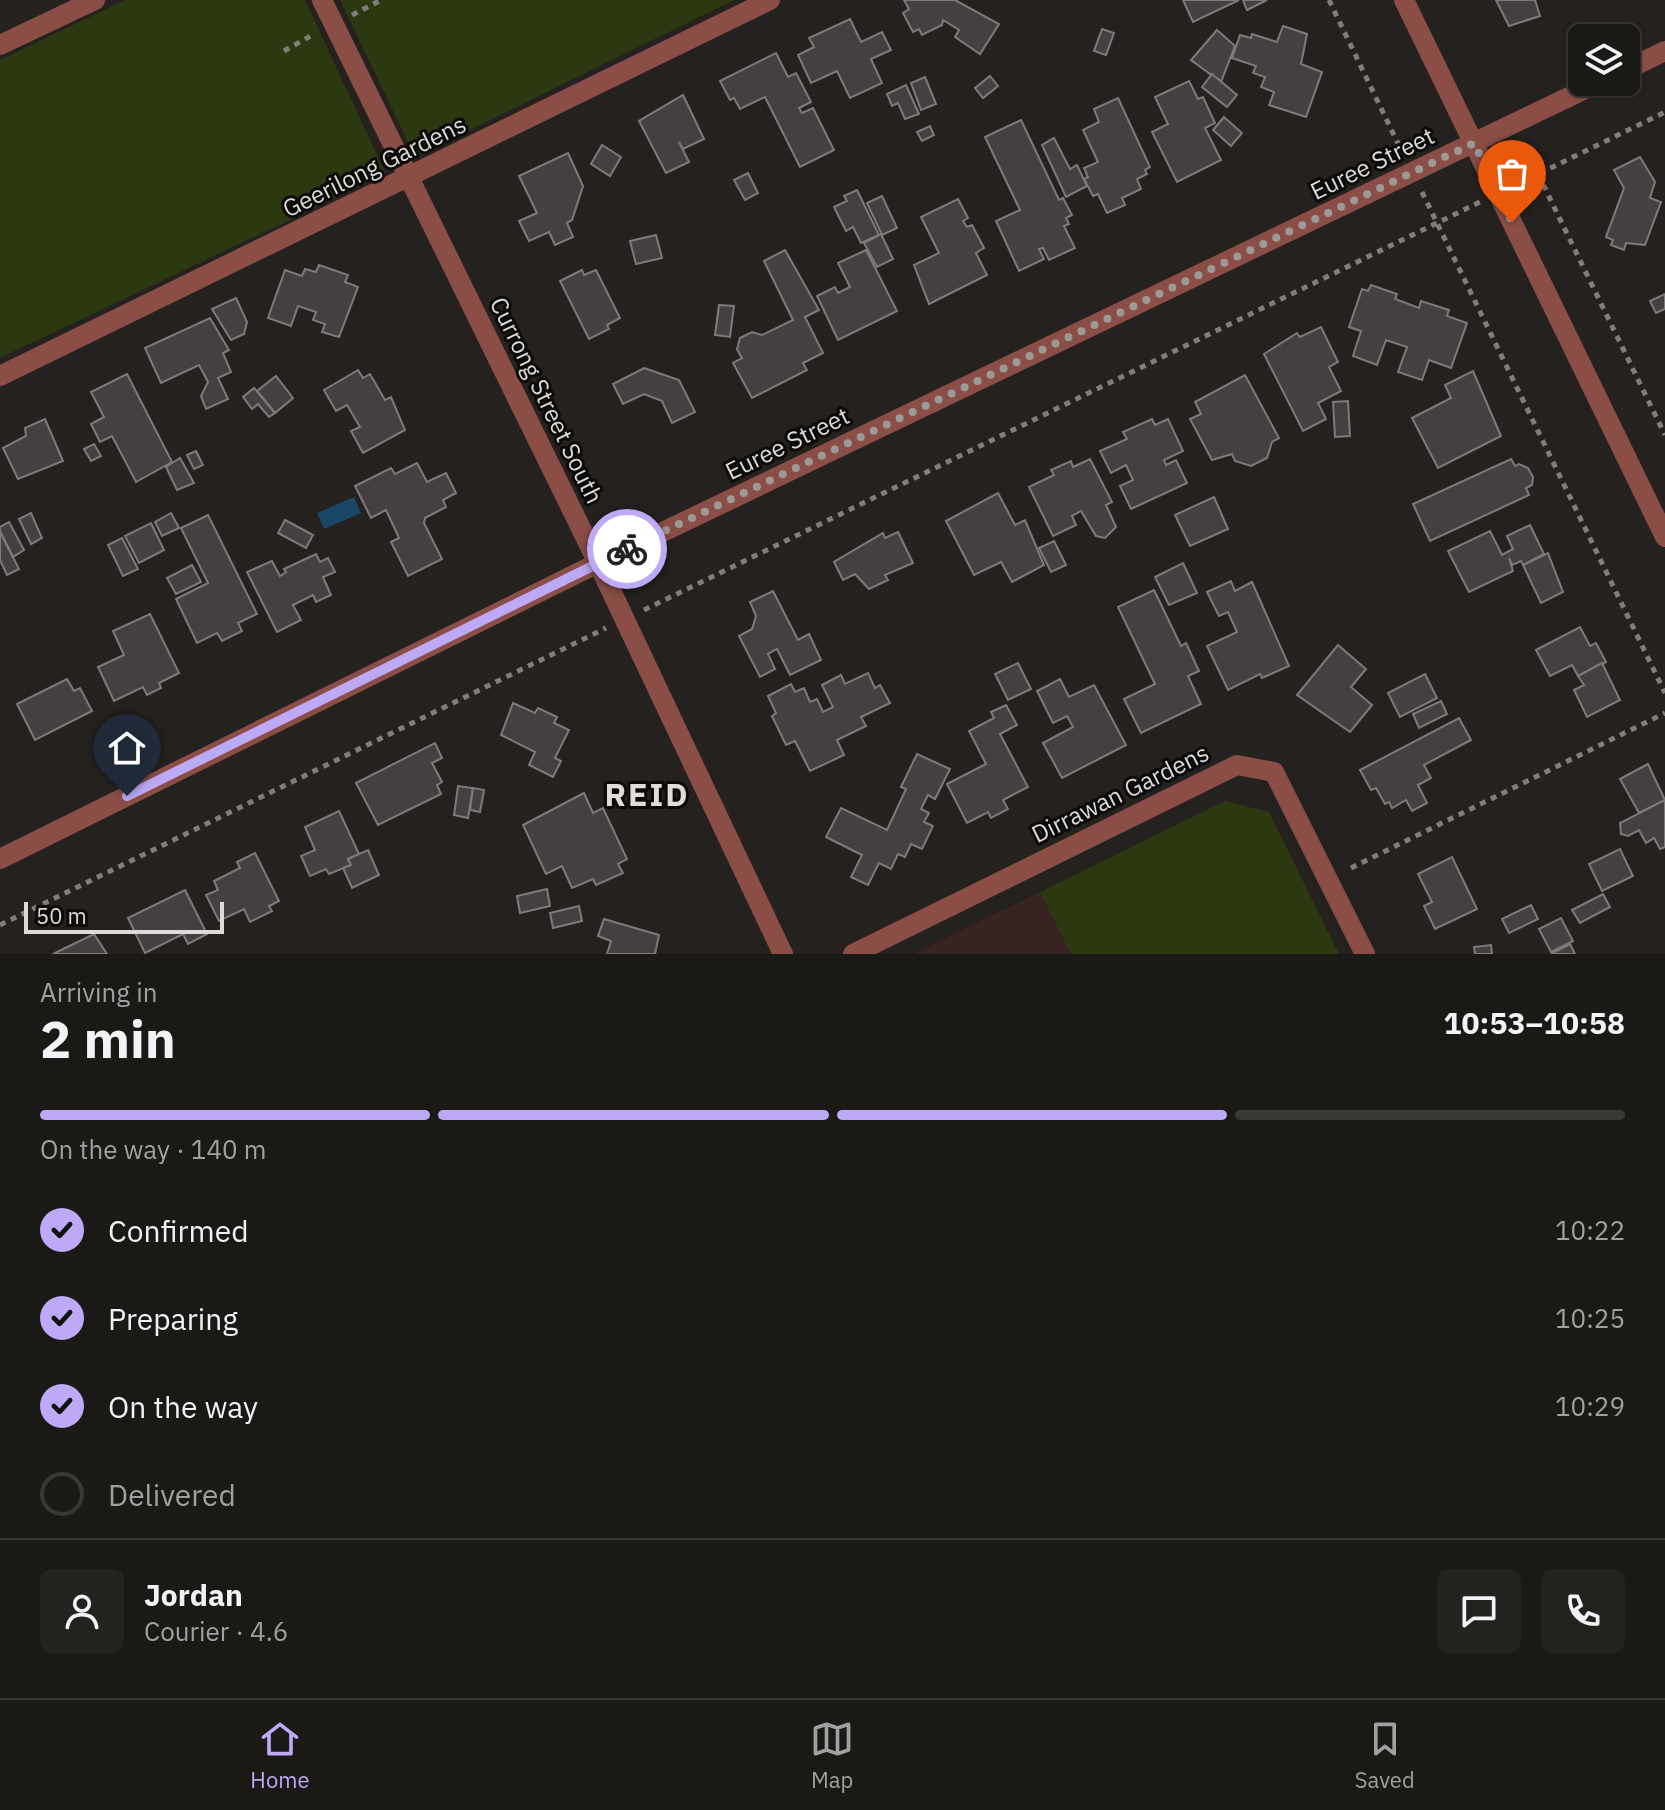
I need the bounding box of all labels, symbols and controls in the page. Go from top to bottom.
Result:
map controls [1568,24,1640,96]
button: layers [1568,24,1640,96]
street label: Geerilong Gardens [277,108,471,224]
street label: Euree Street [1305,119,1439,207]
pin [1478,140,1546,222]
icon: bag [1490,152,1534,196]
street label: Currong Street South [483,291,611,509]
street label: Euree Street [720,399,854,487]
courier [587,509,667,589]
icon: bike [605,527,649,571]
pin [93,714,161,796]
icon: home [105,726,149,770]
street label: Dirrawan Gardens [1026,736,1214,850]
district label: REID [604,773,690,815]
scale bar [24,898,224,934]
text: 50 m [36,901,87,930]
text: Arriving in [40,975,157,1009]
text: 10:53–10:58 [1444,1003,1625,1042]
text: 2 min [40,1005,176,1072]
text: On the way · 140 m [40,1132,266,1166]
icon: check [40,1208,84,1252]
text: Confirmed [108,1211,249,1250]
text: 10:22 [1555,1213,1625,1247]
icon: check [40,1296,84,1340]
text: Preparing [108,1299,238,1338]
text: 10:25 [1555,1301,1625,1335]
icon: check [40,1384,84,1428]
text: On the way [108,1387,258,1426]
text: 10:29 [1555,1389,1625,1423]
text: Delivered [108,1475,236,1514]
button: person [40,1569,124,1653]
button: chat [1437,1569,1521,1653]
button: phone [1541,1569,1625,1653]
text: Jordan [144,1575,243,1614]
text: Courier · 4.6 [144,1614,288,1648]
tab: Home [250,1717,310,1794]
tab: Map [810,1717,854,1794]
tab: Saved [1355,1717,1415,1794]

